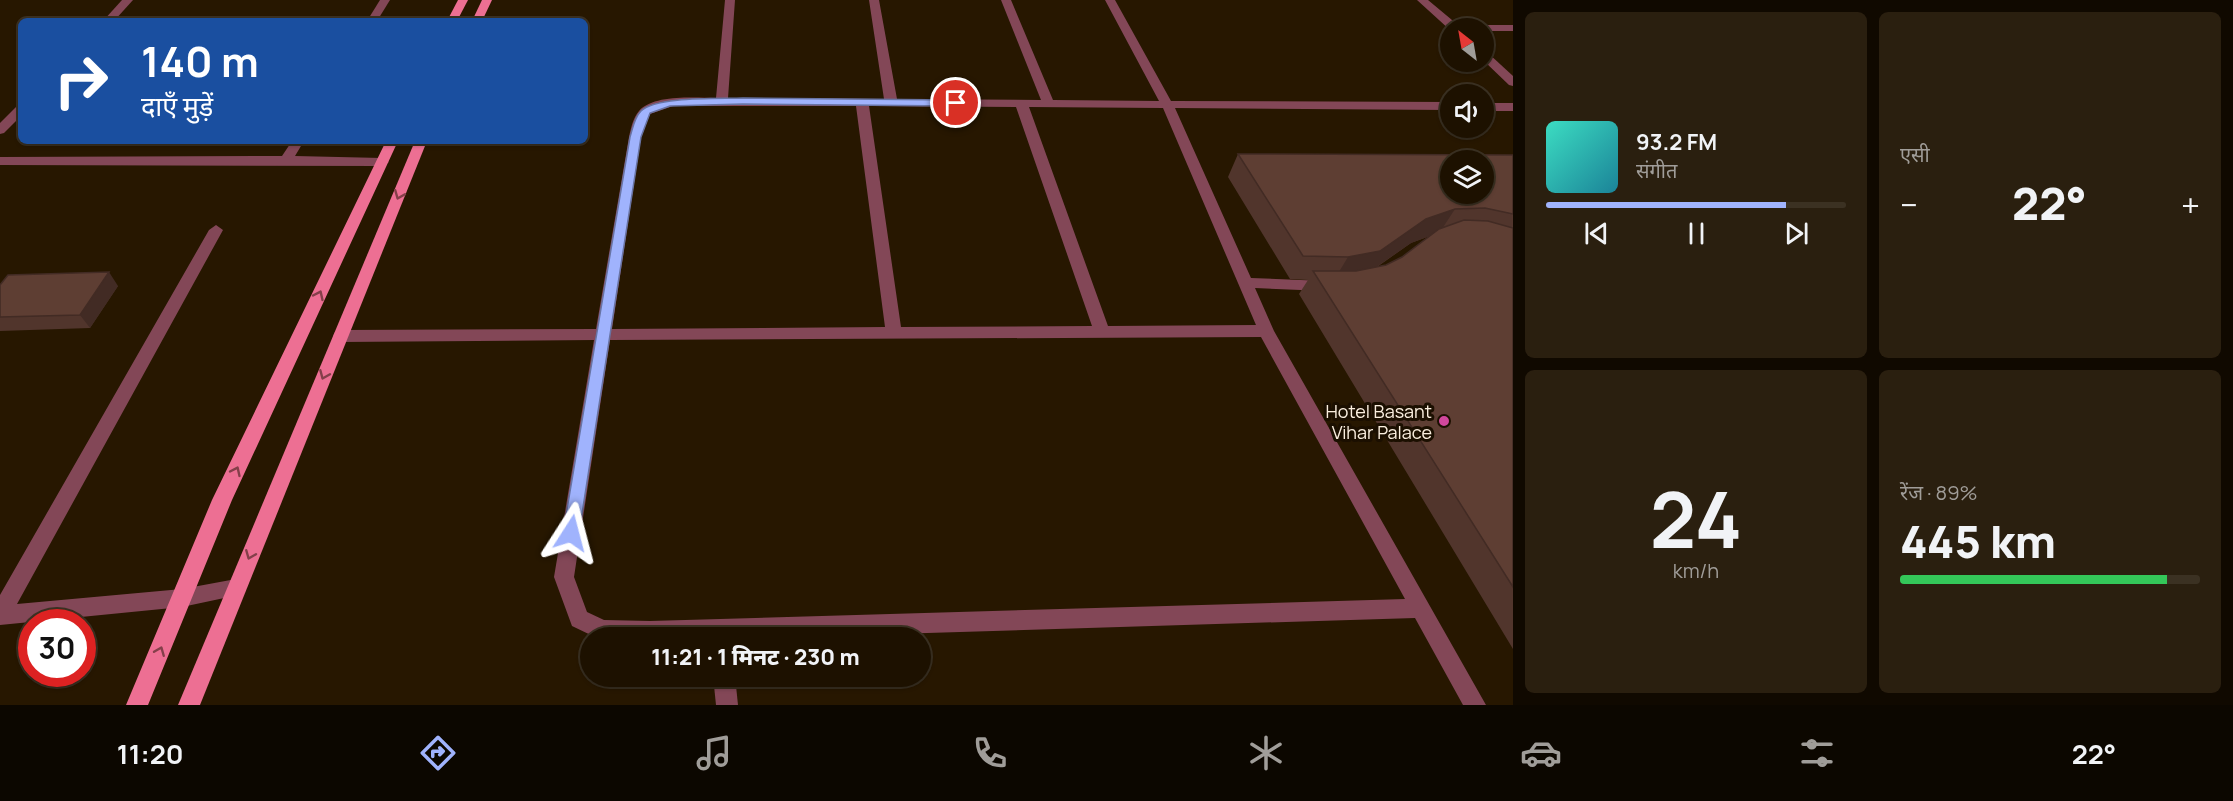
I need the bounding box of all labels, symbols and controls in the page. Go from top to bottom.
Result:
north arrow [1440,18,1494,72]
map controls [1440,18,1494,204]
text: 140 m [141,32,259,90]
icon: right [42,42,120,120]
pin [930,77,981,128]
button: sound [1440,84,1494,138]
icon: arrive [939,86,972,119]
text: दाएँ मुड़ें [141,87,213,124]
text: 93.2 FM [1636,127,1717,157]
text: एसी [1900,141,1930,168]
button: layers [1440,150,1494,204]
text: संगीत [1636,157,1677,184]
text: 22° [2012,172,2087,234]
text: − [1900,182,1918,227]
text: + [2181,182,2200,227]
one-way arrow [394,189,406,200]
icon: previous [1580,217,1613,250]
icon: pause [1680,217,1713,250]
icon: next [1780,217,1813,250]
one-way arrow [312,291,324,302]
one-way arrow [319,369,331,380]
place label: Hotel Basant Vihar Palace [1325,399,1432,444]
marker: Hotel Basant Vihar Palace [1437,414,1451,428]
text: 24 [1650,465,1742,571]
one-way arrow [228,467,240,478]
text: रेंज · 89% [1900,479,1978,506]
position arrow [539,501,603,565]
text: 445 km [1900,510,2056,572]
one-way arrow [245,549,257,560]
text: km/h [1673,557,1719,584]
speed limit sign: 30 [18,609,96,687]
text: 11:21 · 1 मिनट · 230 m [651,642,860,672]
one-way arrow [153,646,165,657]
icon: directions [417,732,459,774]
icon: music [693,732,735,774]
icon: phone [969,732,1011,774]
icon: climate [1245,732,1287,774]
icon: car [1520,732,1562,774]
icon: filters [1796,732,1838,774]
text: 11:20 [117,735,184,772]
text: 22° [2072,735,2116,772]

